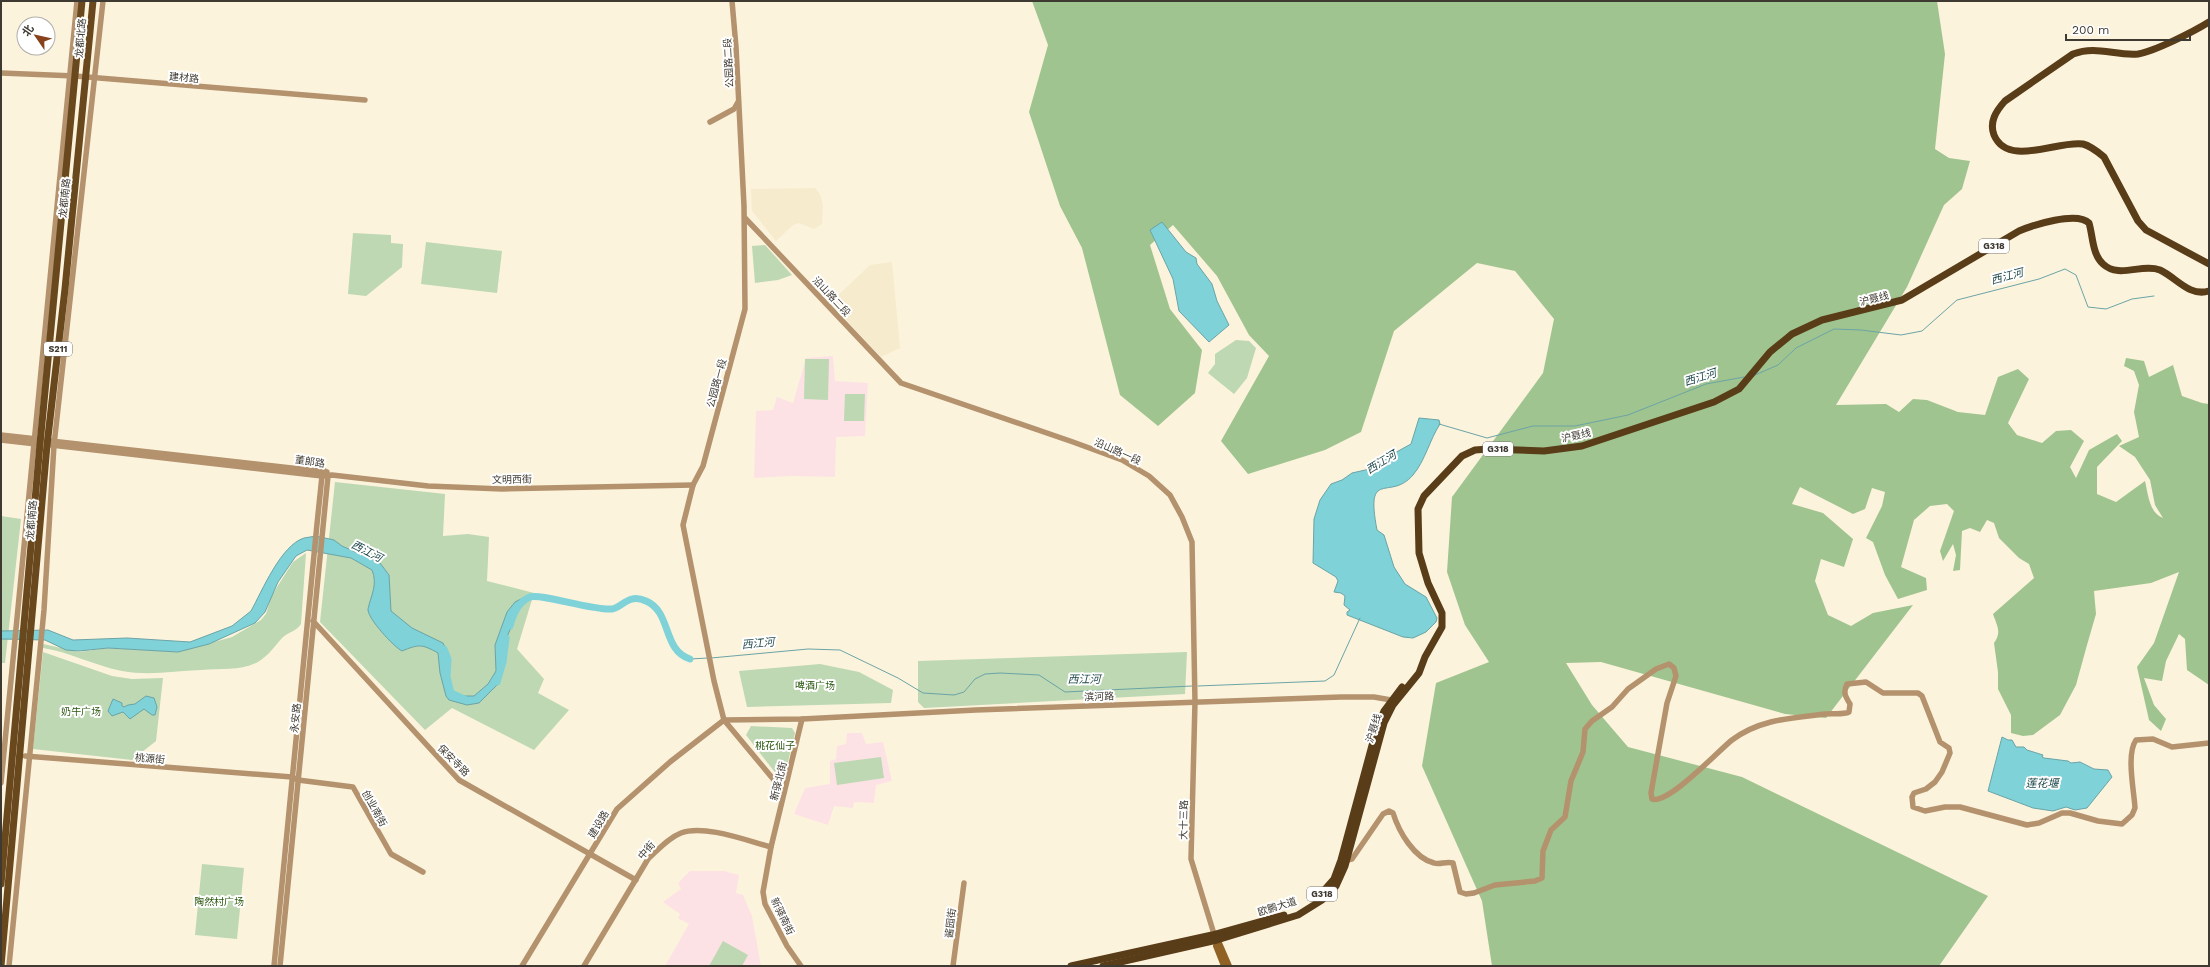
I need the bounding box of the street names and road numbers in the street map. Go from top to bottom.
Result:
street label: 龙都北路 [73,18,88,58]
street label: 公园路二段 [722,38,735,88]
street label: 建材路 [169,71,199,84]
street label: 龙都南路 [57,178,72,219]
road number: G318 [1979,239,2009,253]
street label: 沿山路二段 [811,274,853,318]
street label: 沪聂线 [1858,290,1890,307]
road number: S211 [44,342,72,356]
street label: 公园路一段 [705,358,728,409]
street label: 沪聂线 [1560,427,1592,444]
street label: 沿山路一段 [1093,436,1143,467]
road number: G318 [1483,442,1513,456]
street label: 董郞路 [294,454,326,469]
street label: 文明西街 [492,474,532,485]
street label: 龙都南路 [24,500,39,540]
street label: 滨河路 [1084,690,1114,703]
street label: 永安路 [288,703,303,734]
street label: 沪聂线 [1364,712,1383,744]
street label: 保安寺路 [436,742,472,778]
street label: 桃源街 [135,752,165,765]
street label: 新驿北街 [768,760,789,802]
street label: 创业南街 [360,788,389,828]
street label: 大十三路 [1178,800,1189,840]
street label: 建设路 [586,809,611,840]
street label: 中街 [636,839,657,861]
road number: G318 [1307,887,1337,901]
street label: 欧鹏大道 [1256,895,1298,918]
street label: 新驿南街 [769,896,796,937]
street label: 酱园街 [943,908,958,939]

